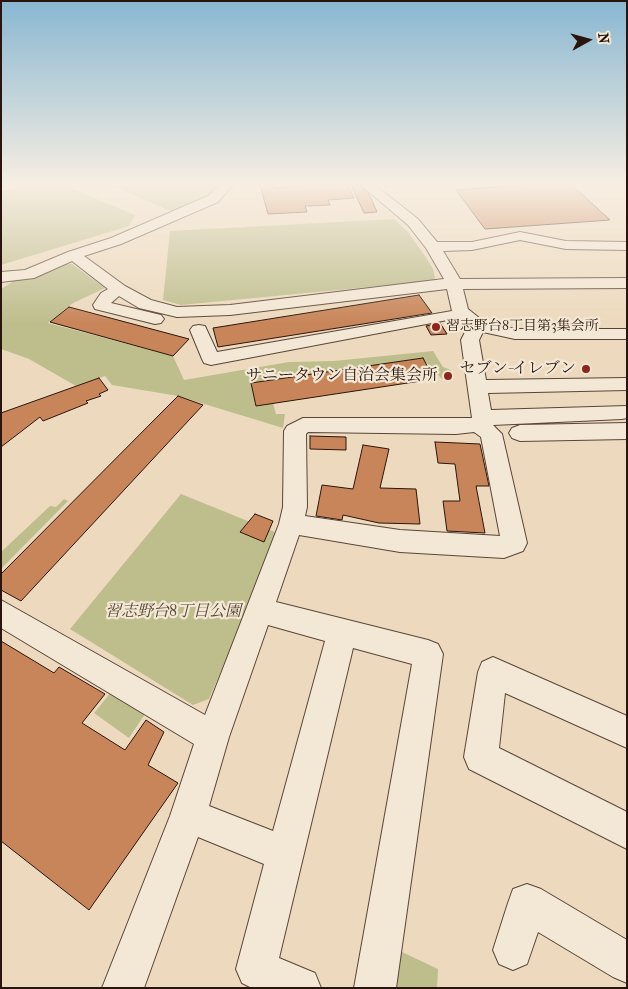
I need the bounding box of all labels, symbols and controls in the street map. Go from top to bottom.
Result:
north arrow [563,15,613,65]
text: N [594,32,612,44]
place label: 習志野台8丁目第3集会所 [446,319,599,335]
marker: 習志野台8丁目第3集会所 [430,321,442,333]
place label: セブン-イレブン [460,359,576,379]
marker: セブン-イレブン [580,363,592,375]
place label: サニータウン自治会集会所 [246,366,438,386]
marker: サニータウン自治会集会所 [442,370,454,382]
park label: 習志野台8丁目公園 [105,602,241,622]

